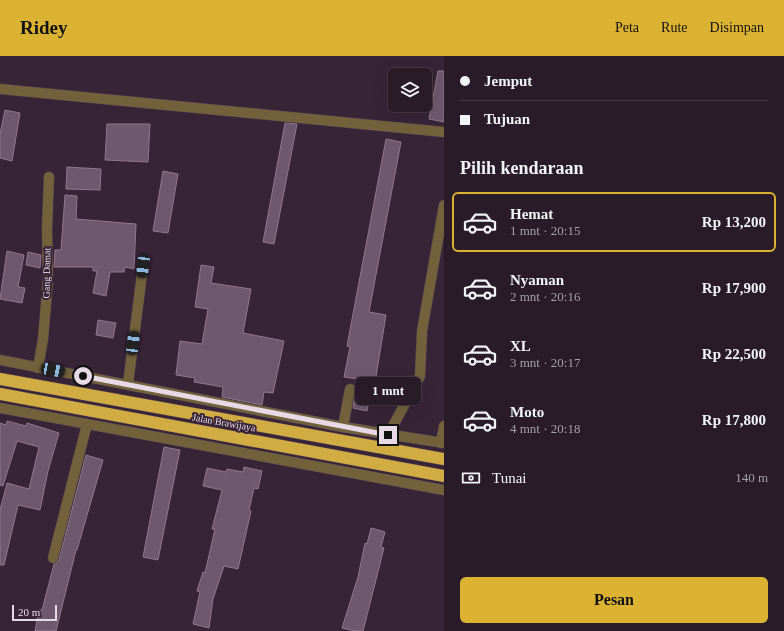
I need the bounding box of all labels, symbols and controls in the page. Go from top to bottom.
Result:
text: Ridey [20,17,68,38]
text: Peta [615,20,639,35]
text: Rute [661,20,688,35]
text: Disimpan [710,20,764,35]
map controls [388,68,432,112]
button: layers [388,68,432,112]
text: Jemput [484,73,532,89]
text: Tujuan [484,111,530,127]
text: Pilih kendaraan [460,158,584,178]
icon: car [462,204,498,240]
text: Hemat [510,206,553,222]
text: Rp 13,200 [702,214,766,230]
text: 1 mnt · 20:15 [510,223,580,238]
street label: Gang Damat [41,247,52,299]
car [136,253,150,279]
icon: car [462,270,498,306]
text: Nyaman [510,272,564,288]
text: Rp 17,900 [702,280,766,296]
text: 2 mnt · 20:16 [510,289,580,304]
car [126,330,140,356]
icon: car [462,336,498,372]
text: XL [510,338,531,354]
text: Rp 22,500 [702,346,766,362]
text: 3 mnt · 20:17 [510,355,580,370]
car [40,362,66,378]
route start [74,367,92,385]
callout: 1 mnt [355,377,421,405]
text: 1 mnt [372,383,404,398]
icon: car [462,402,498,438]
text: Moto [510,404,544,420]
street label: Jalan Brawijaya [191,412,257,434]
text: Rp 17,800 [702,412,766,428]
text: 4 mnt · 20:18 [510,421,580,436]
route end [379,426,397,444]
icon: cash [460,467,482,489]
text: Tunai [492,470,526,486]
text: 140 m [735,470,768,485]
button: Pesan [460,577,768,623]
scale bar [12,603,57,622]
text: 20 m [18,606,40,618]

